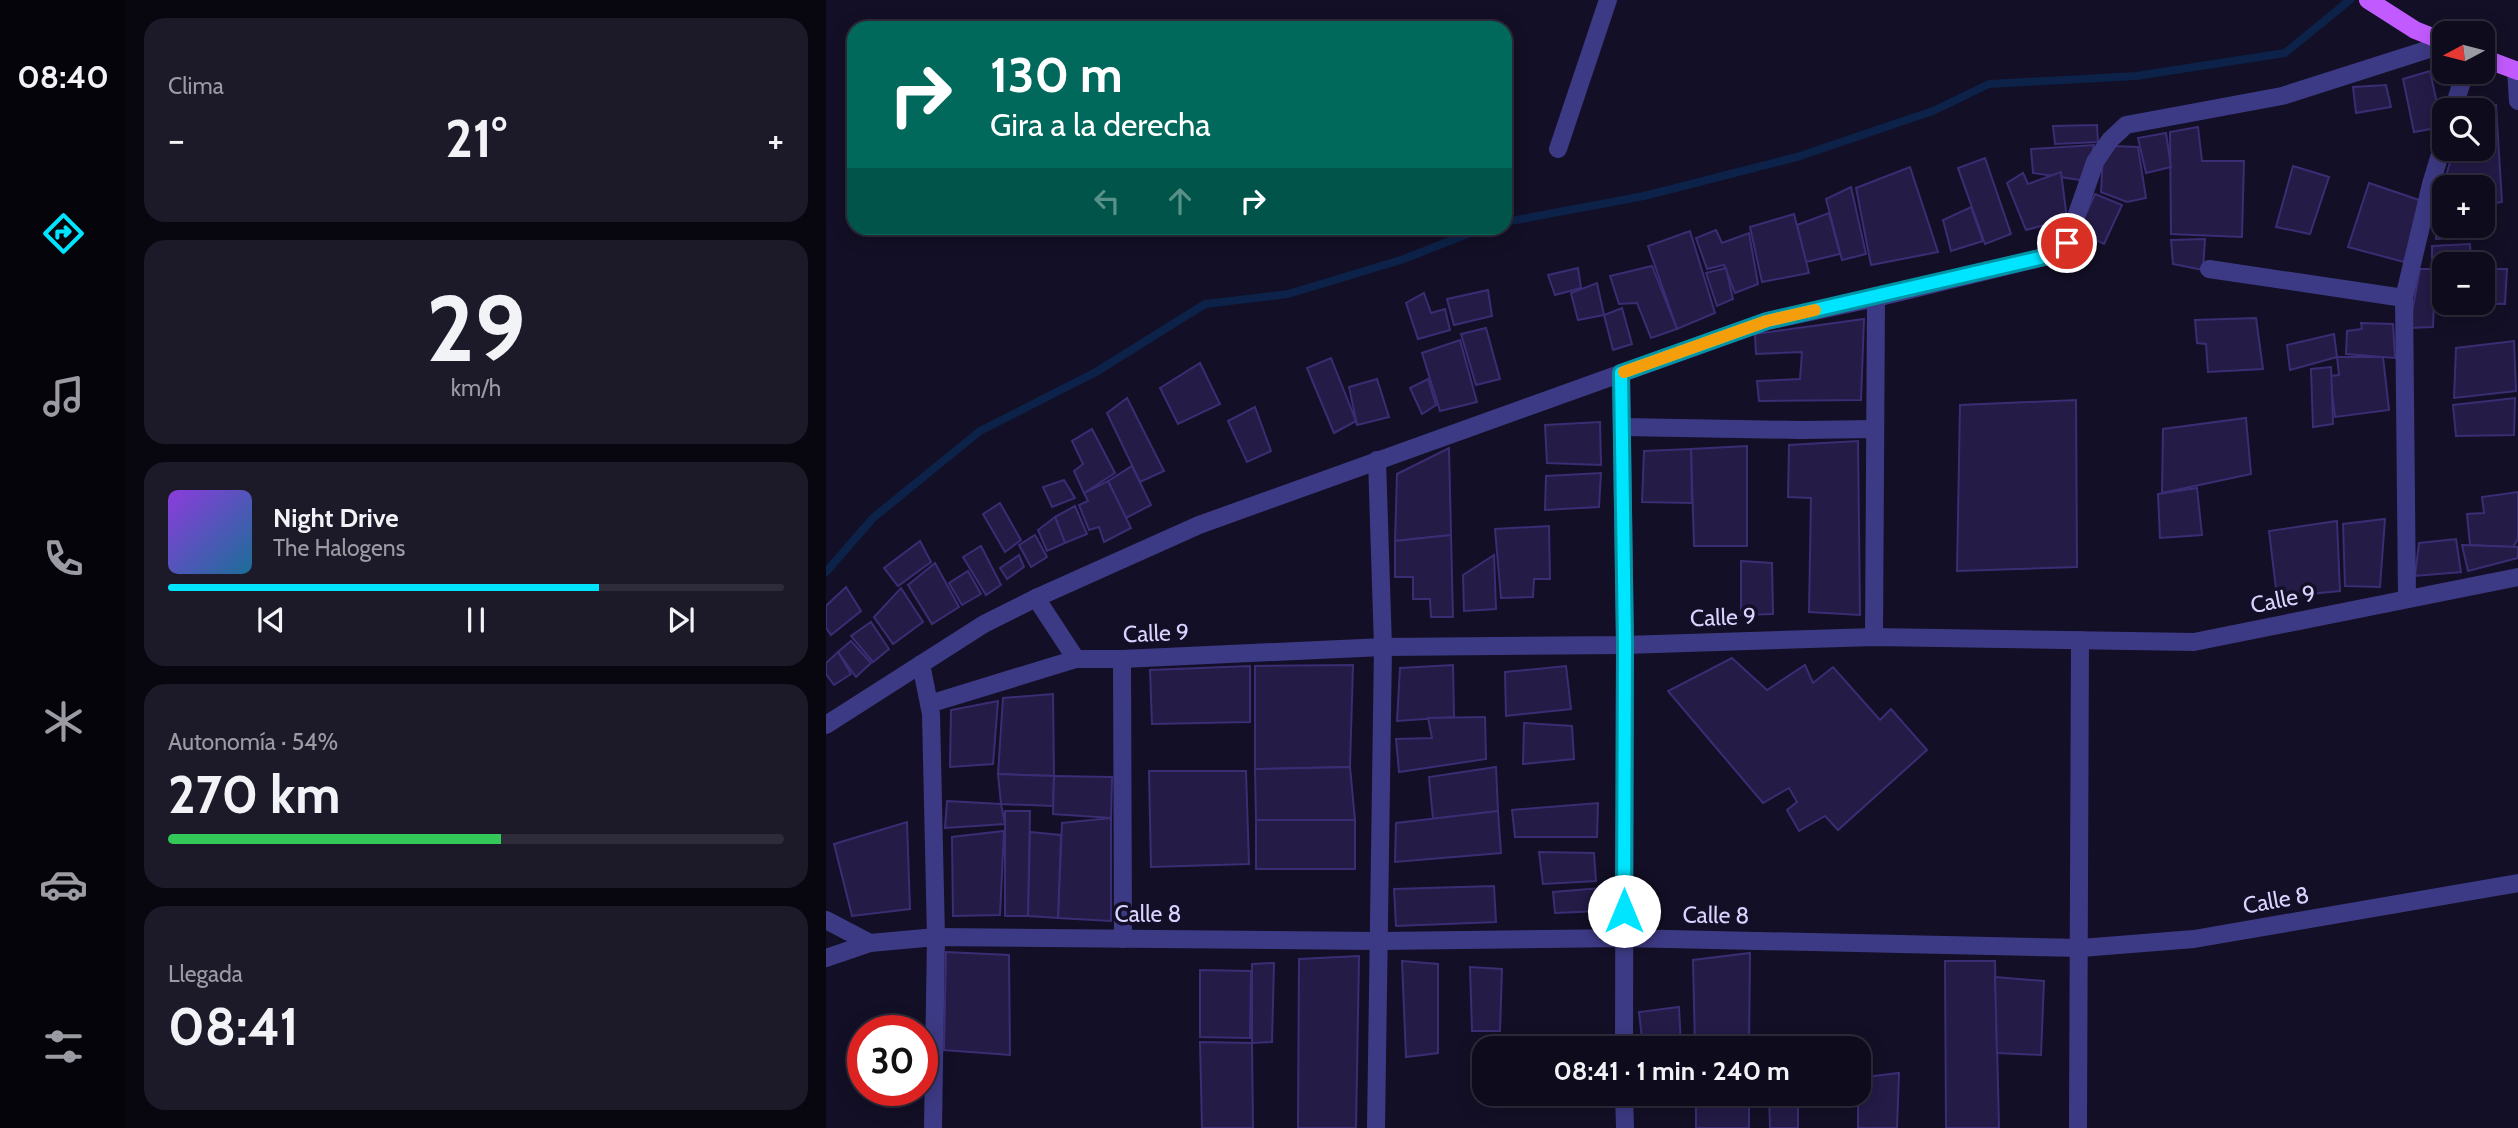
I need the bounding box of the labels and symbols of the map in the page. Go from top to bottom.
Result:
north arrow [2432,21,2496,84]
pin [2037,213,2097,273]
street label: Calle 9 [2248,579,2318,619]
street label: Calle 9 [1690,602,1756,632]
street label: Calle 9 [1123,618,1189,648]
position arrow [1587,874,1661,948]
street label: Calle 8 [2241,880,2311,920]
street label: Calle 8 [1115,900,1181,928]
street label: Calle 8 [1682,900,1750,930]
speed limit sign: 30 [847,1015,938,1106]

